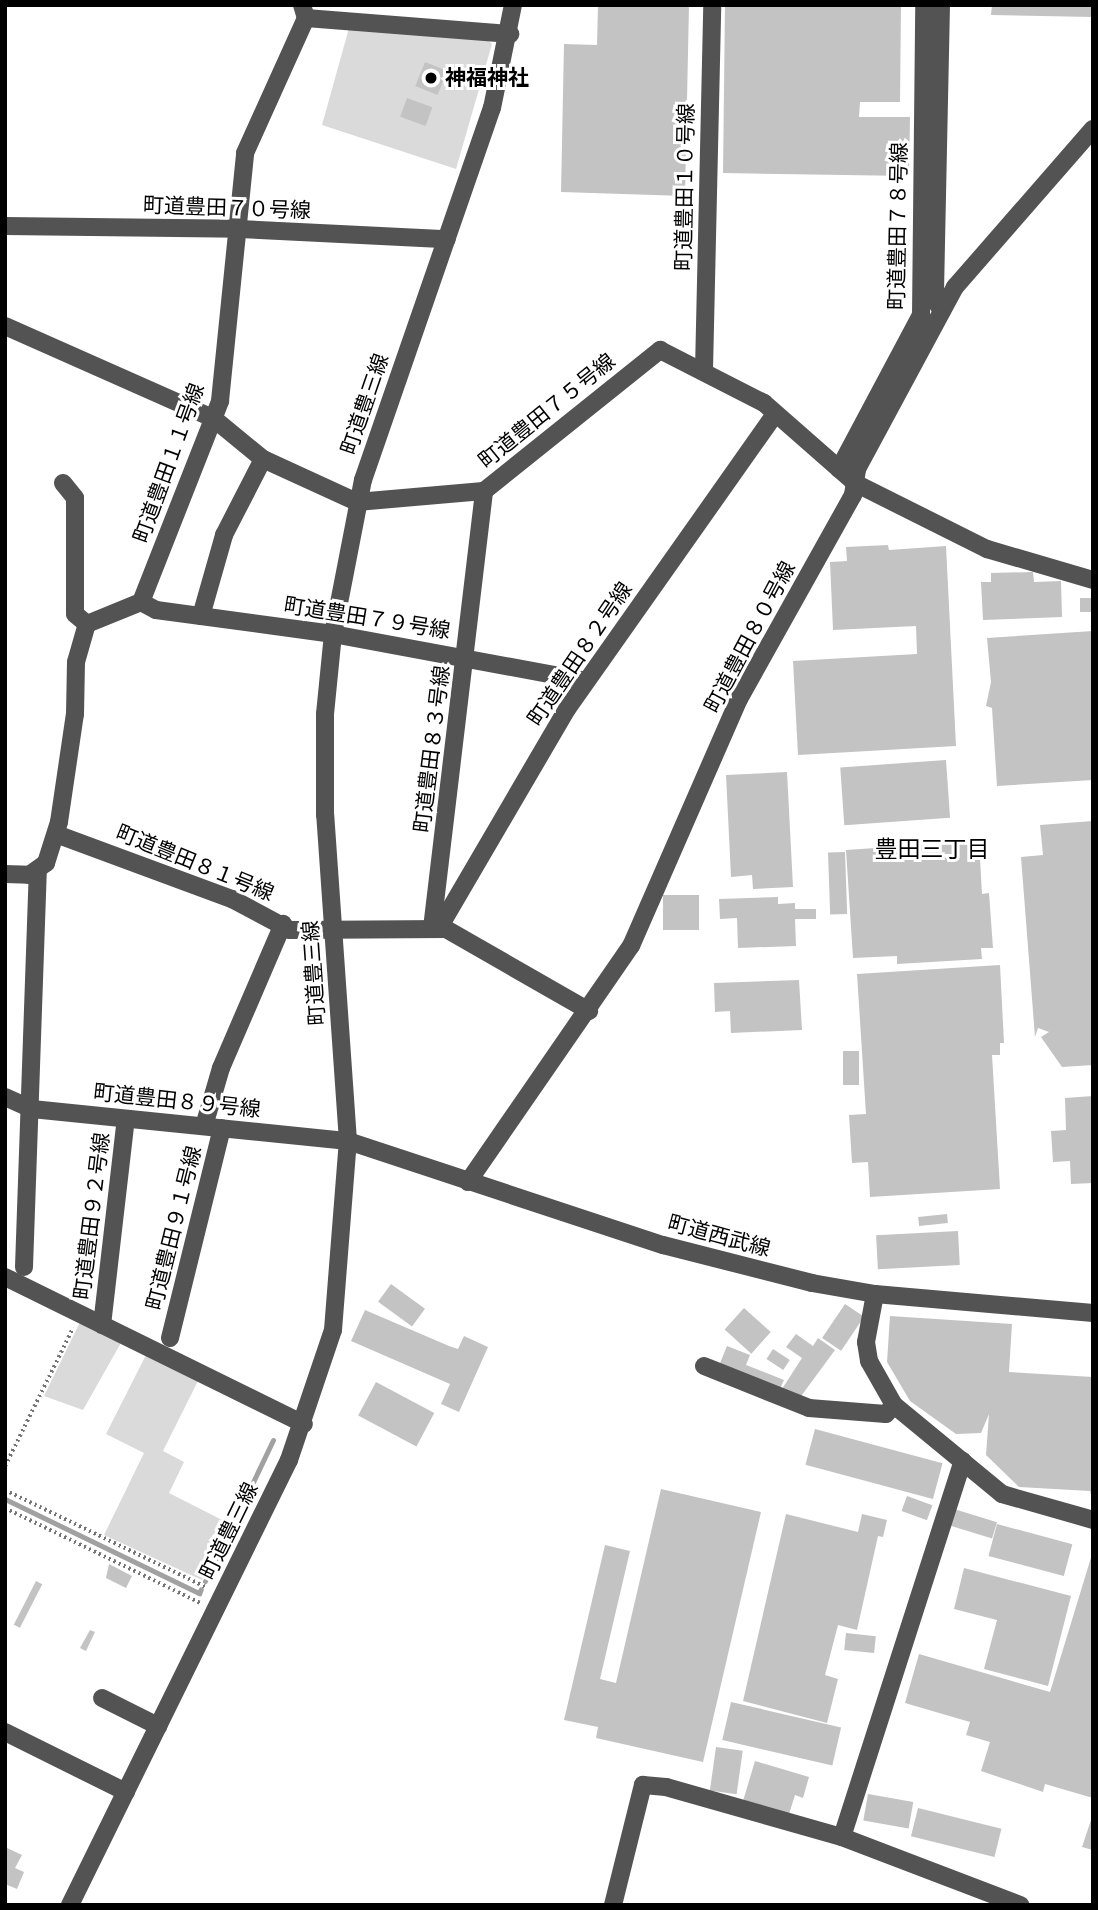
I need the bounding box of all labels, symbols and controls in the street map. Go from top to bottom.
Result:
place label: 神福神社 [445,65,529,91]
marker: 神福神社 [423,70,439,86]
street label: 町道豊田１０号線 [671,103,699,271]
street label: 町道豊田７８号線 [884,142,912,310]
street label: 町道豊田７０号線 [143,192,311,224]
street label: 町道豊田７５号線 [474,348,620,474]
street label: 町道豊三線 [336,350,394,458]
street label: 町道豊田１１号線 [128,380,210,546]
street label: 町道豊田８０号線 [699,557,801,717]
street label: 町道豊田８２号線 [523,577,637,731]
street label: 町道豊田７９号線 [282,592,452,644]
street label: 町道豊田８３号線 [409,664,455,834]
street label: 町道豊田８１号線 [112,820,278,906]
district label: 豊田三丁目 [875,835,989,863]
street label: 町道豊三線 [298,920,330,1026]
street label: 町道豊田８９号線 [92,1080,262,1122]
street label: 町道豊田９２号線 [69,1131,115,1301]
street label: 町道豊田９１号線 [141,1143,207,1313]
street label: 町道西武線 [665,1210,773,1262]
street label: 町道豊三線 [195,1478,263,1584]

